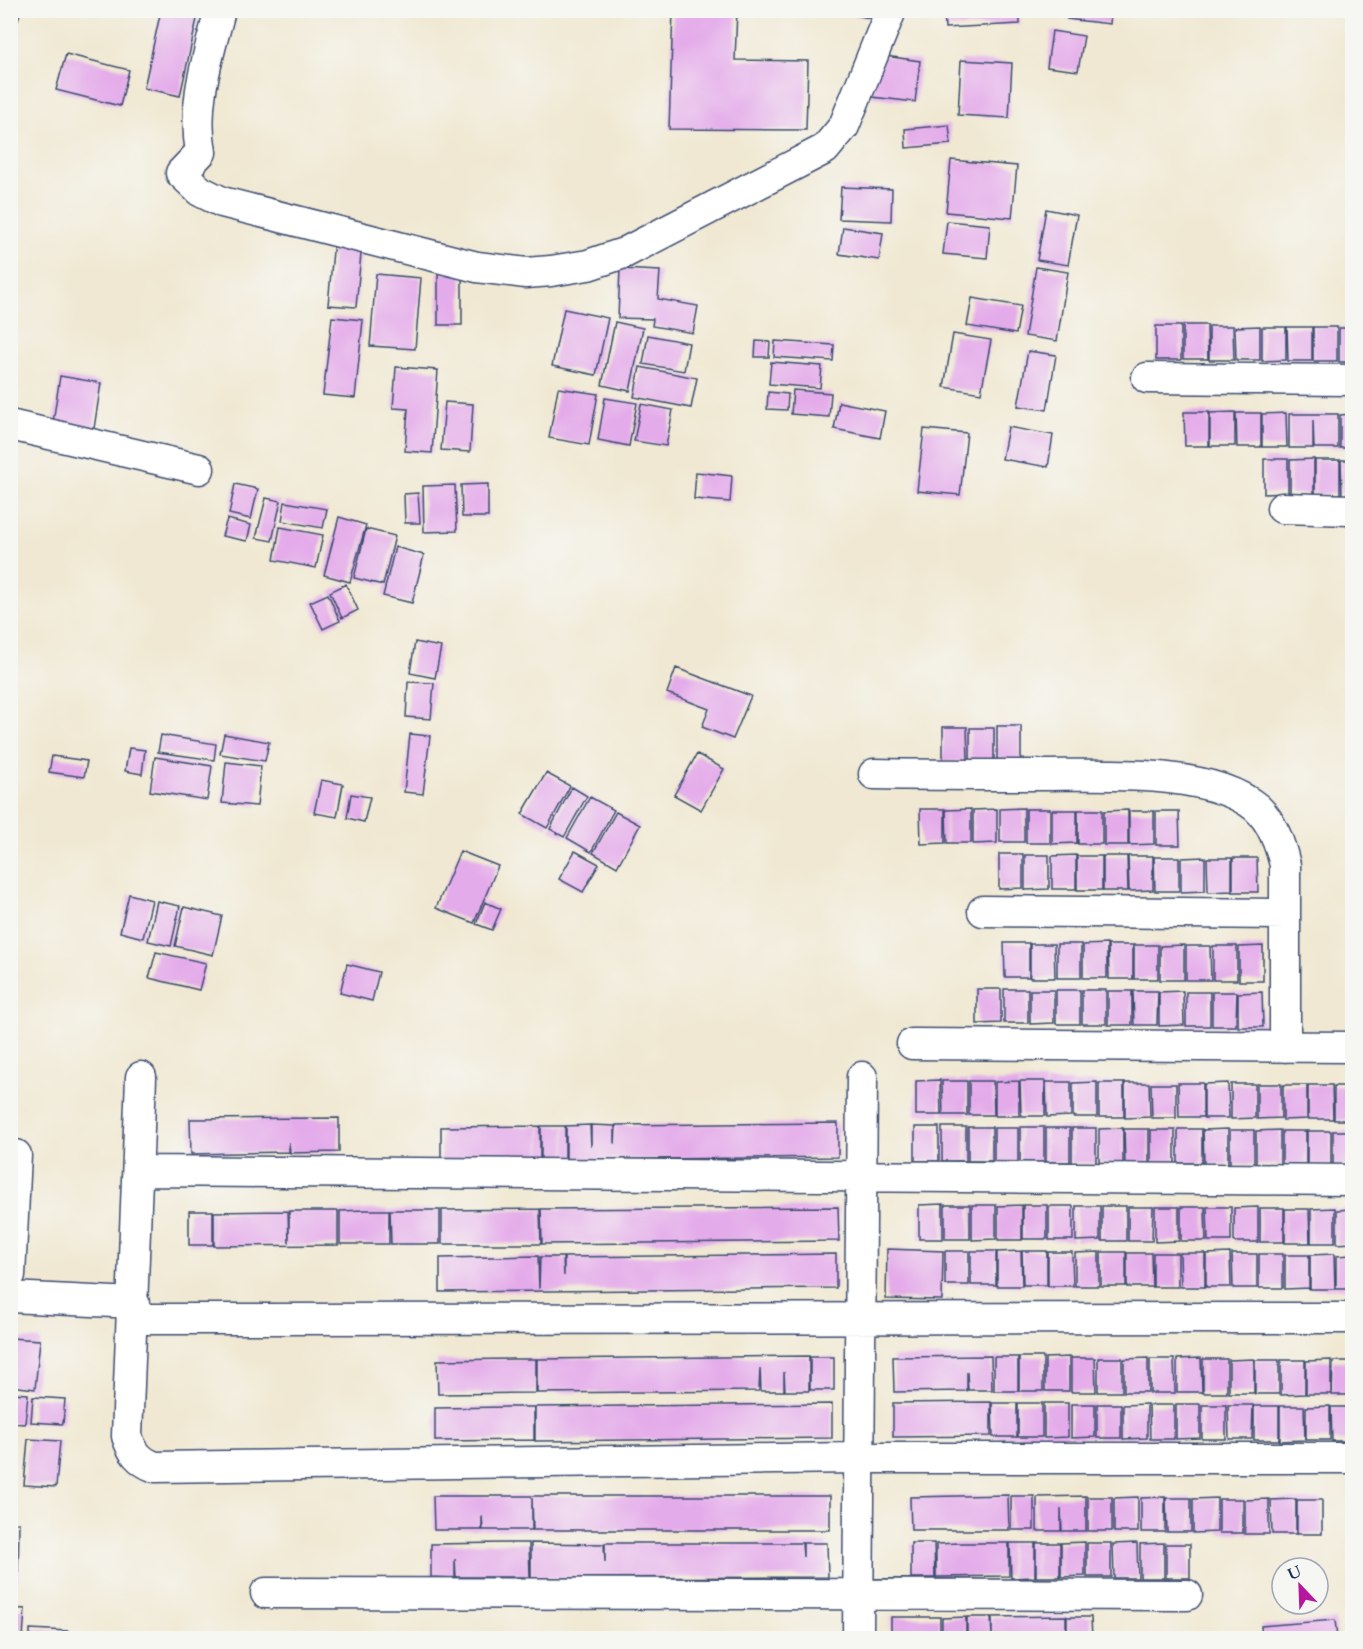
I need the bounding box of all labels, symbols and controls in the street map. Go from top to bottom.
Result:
north arrow [1270,1556,1330,1616]
text: U [1284,1560,1305,1586]

